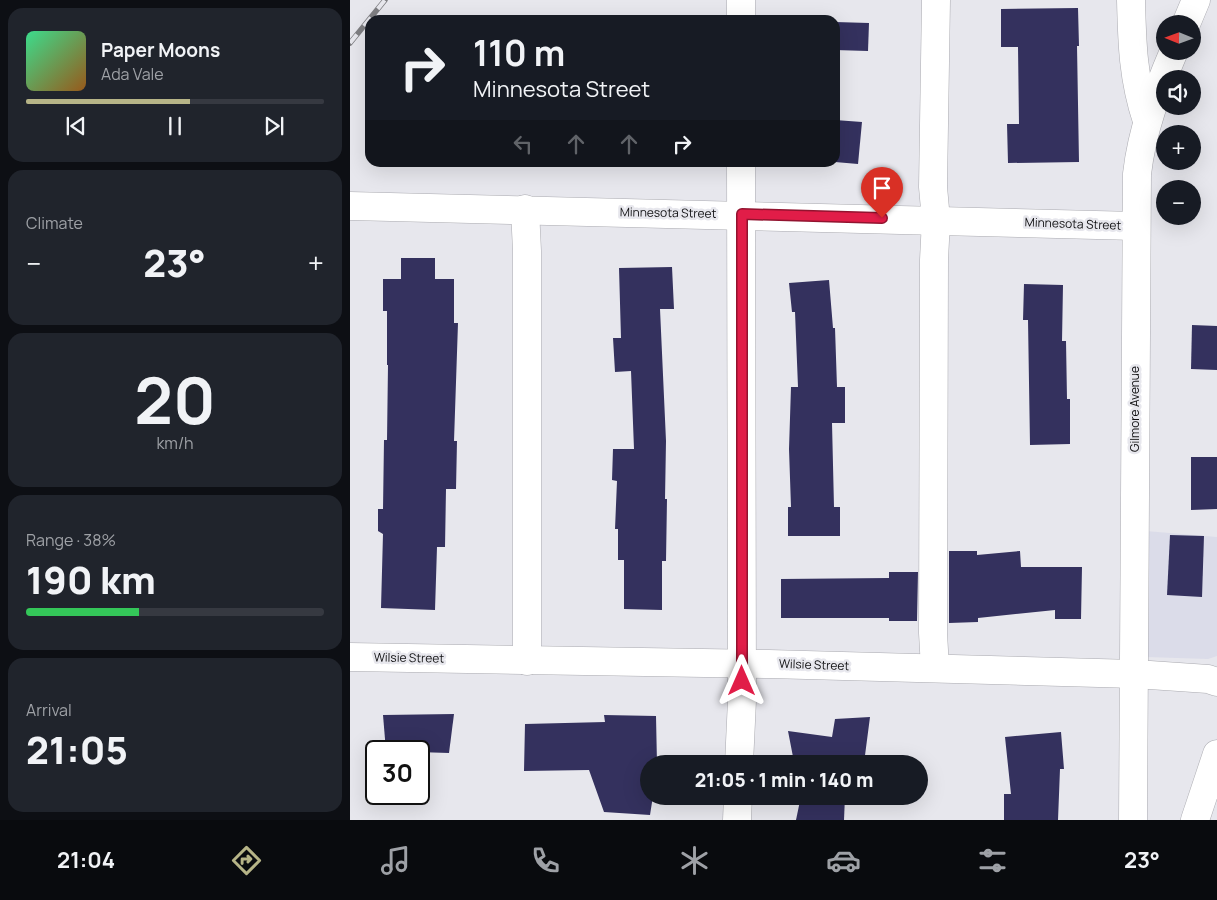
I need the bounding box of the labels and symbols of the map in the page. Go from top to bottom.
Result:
north arrow [1156,15,1201,60]
pin [861,167,903,218]
street label: Minnesota Street [620,203,717,222]
street label: Minnesota Street [1024,213,1122,234]
street label: Gilmore Avenue [1126,366,1143,452]
street label: Wilsie Street [374,648,445,667]
position arrow [715,654,767,706]
street label: Wilsie Street [779,655,850,674]
speed limit sign: 30 [365,740,430,805]

